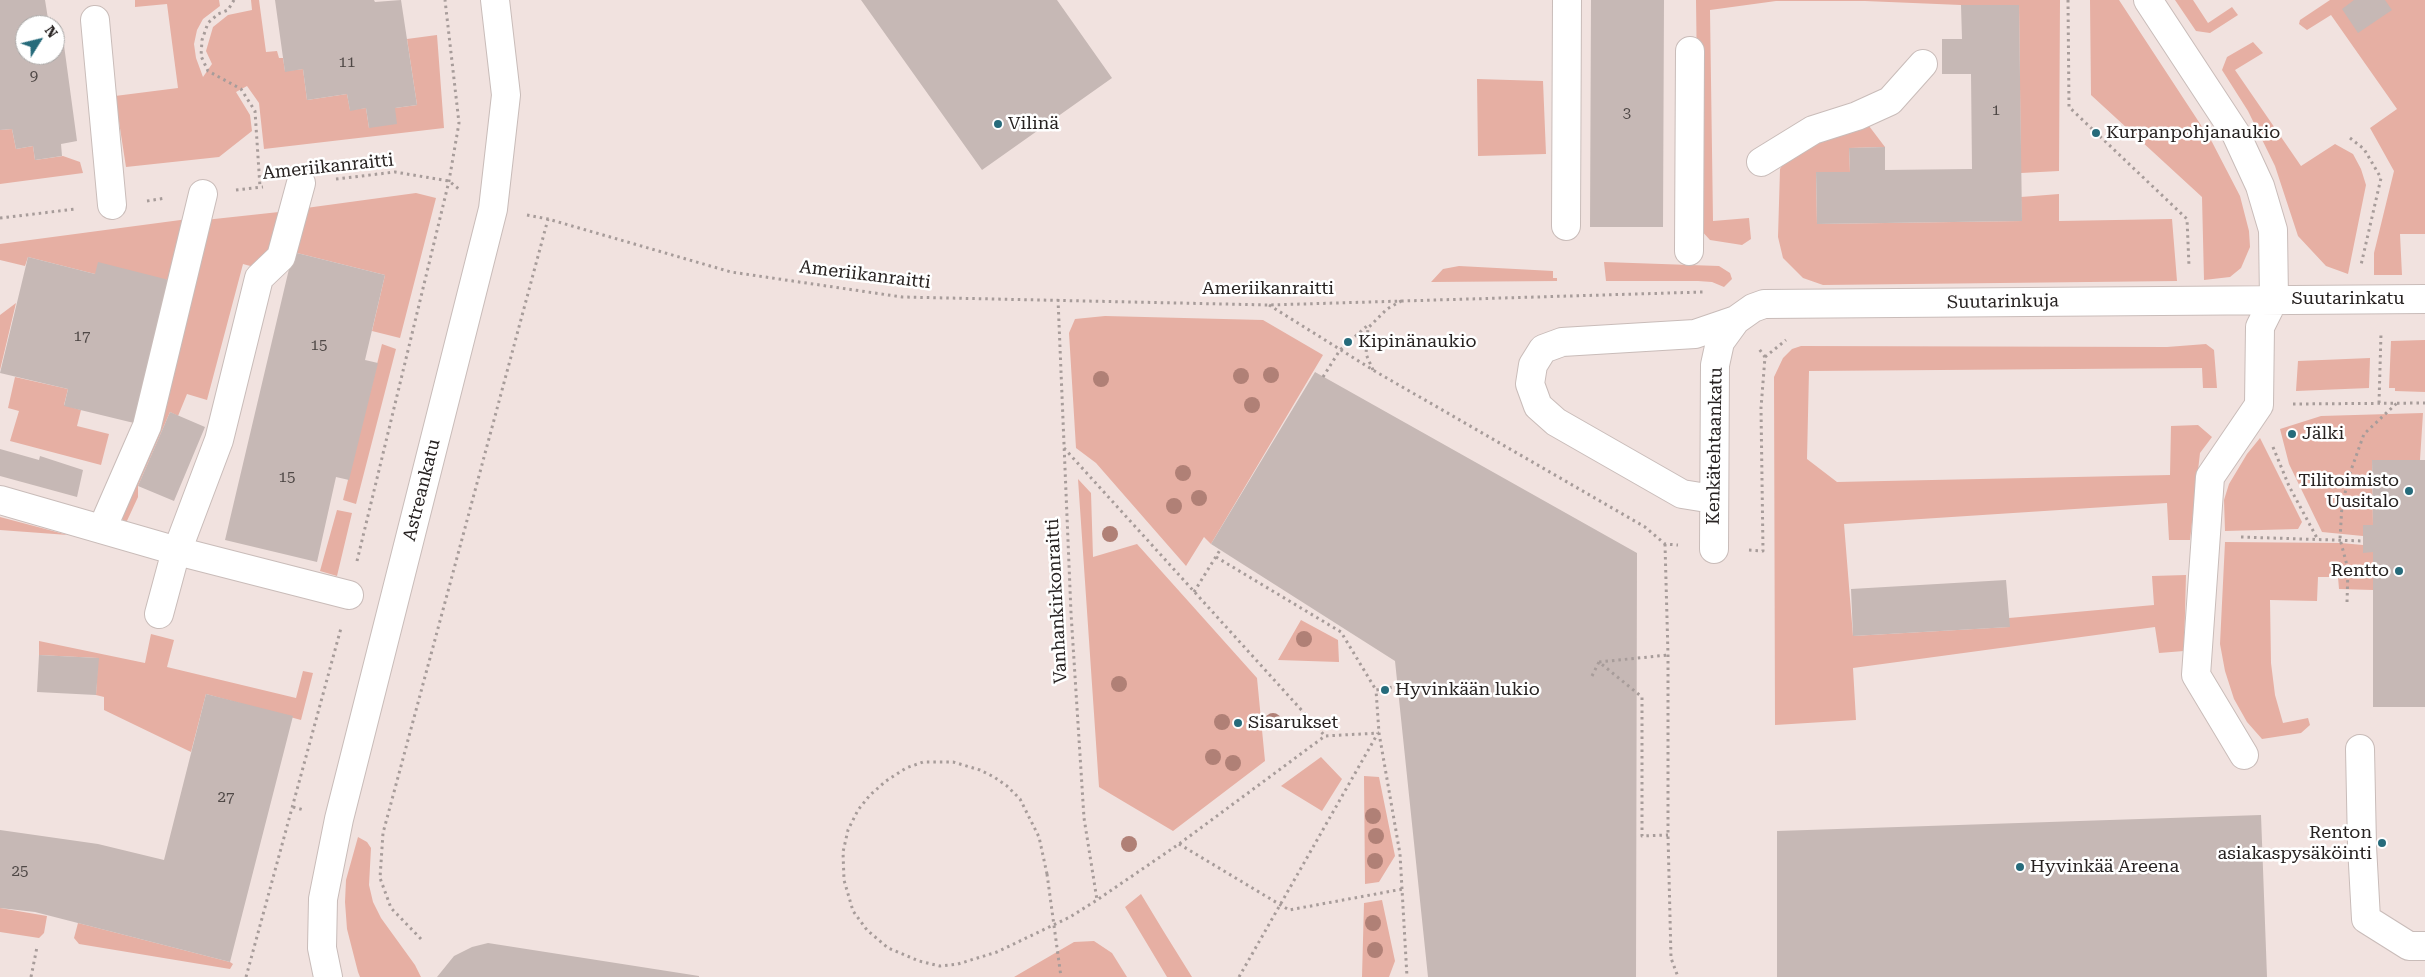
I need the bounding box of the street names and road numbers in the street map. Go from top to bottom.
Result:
street label: Ameriikanraitti [261,149,395,185]
street label: Ameriikanraitti [798,256,932,294]
street label: Ameriikanraitti [1202,278,1334,300]
street label: Suutarinkatu [2292,288,2404,310]
street label: Suutarinkuja [1947,290,2059,314]
street label: Kenkätehtaankatu [1703,367,1727,525]
street label: Astreankatu [399,437,445,543]
street label: Vanhankirkonraitti [1042,518,1072,684]

